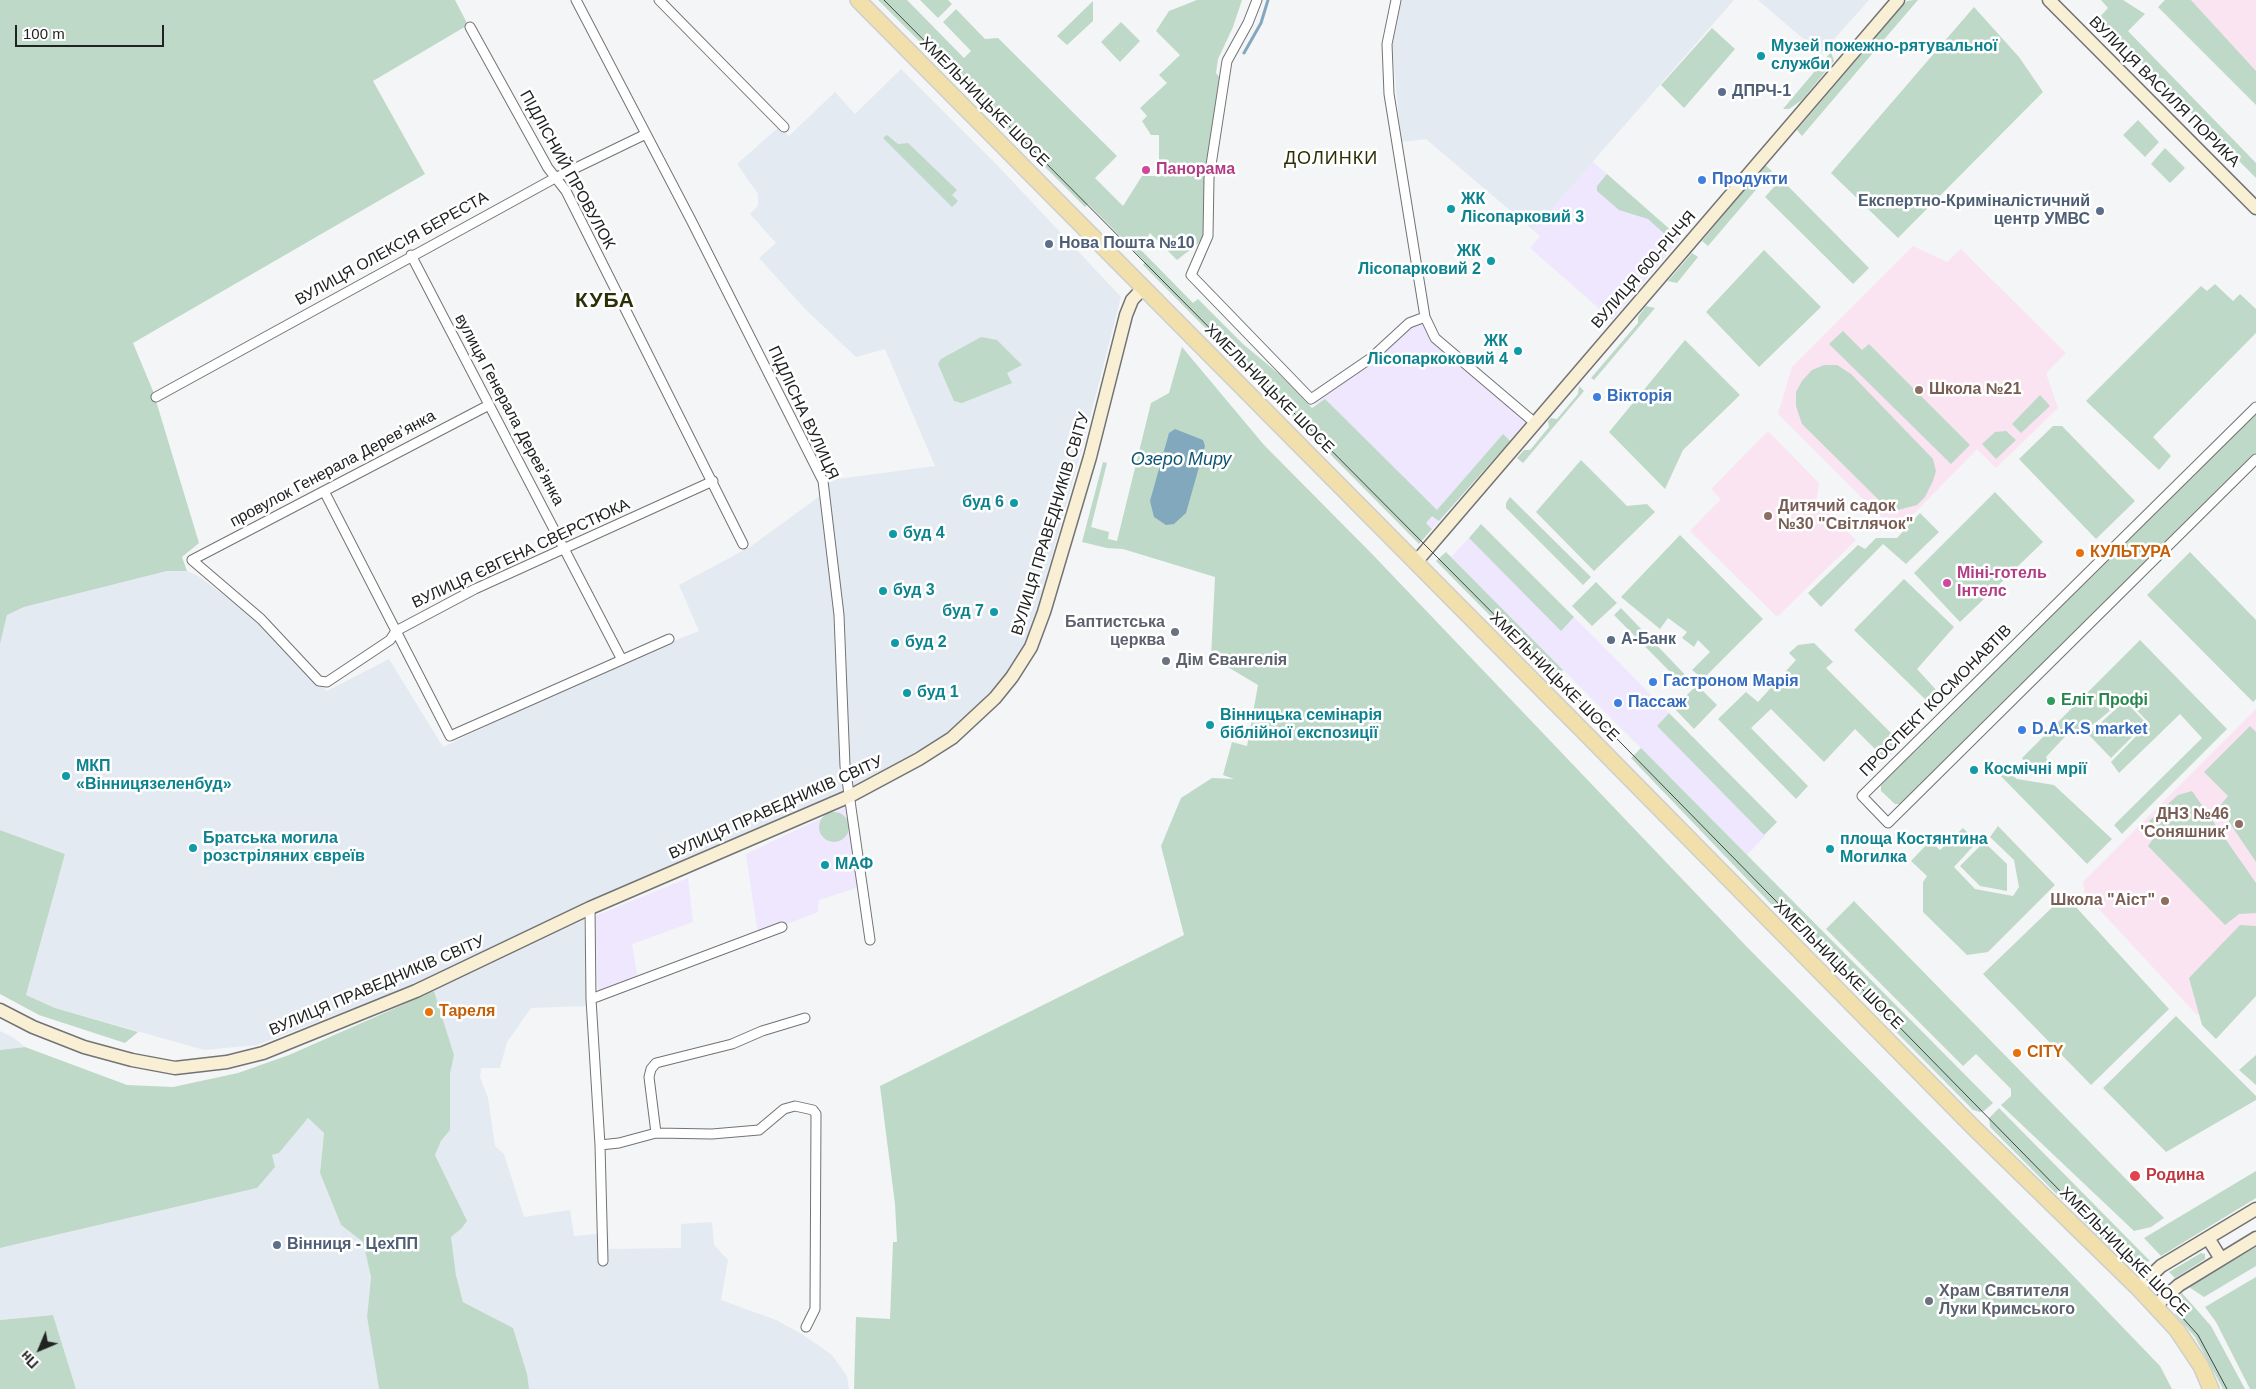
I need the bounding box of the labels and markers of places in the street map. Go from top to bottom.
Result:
place label: Музей пожежно-рятувальної служби [1771,37,1998,75]
marker: Музей пожежно-рятувальної служби [1755,50,1767,62]
place label: ДПРЧ-1 [1732,82,1791,102]
marker: ДПРЧ-1 [1716,86,1728,98]
place label: Панорама [1156,160,1235,180]
marker: Панорама [1140,164,1152,176]
place label: Продукти [1712,170,1788,190]
marker: Продукти [1696,174,1708,186]
place label: ЖК Лісопарковий 3 [1461,190,1584,228]
place label: Експертно-Криміналістичний центр УМВС [1858,192,2090,230]
marker: ЖК Лісопарковий 3 [1445,203,1457,215]
marker: Експертно-Криміналістичний центр УМВС [2094,205,2106,217]
place label: Нова Пошта №10 [1059,234,1195,254]
marker: Нова Пошта №10 [1043,238,1055,250]
place label: ЖК Лісопарковий 2 [1358,242,1481,280]
marker: ЖК Лісопарковий 2 [1485,255,1497,267]
place label: ЖК Лісопаркоковий 4 [1367,332,1508,370]
marker: ЖК Лісопаркоковий 4 [1512,345,1524,357]
place label: Школа №21 [1929,380,2021,400]
marker: Школа №21 [1913,384,1925,396]
place label: Вікторія [1607,387,1672,407]
marker: Вікторія [1591,391,1603,403]
place label: буд 6 [962,493,1004,513]
marker: буд 6 [1008,497,1020,509]
place label: Дитячий садок №30 "Світлячок" [1778,497,1913,535]
marker: Дитячий садок №30 "Світлячок" [1762,510,1774,522]
place label: буд 4 [903,524,945,544]
marker: буд 4 [887,528,899,540]
place label: КУЛЬТУРА [2090,543,2171,563]
marker: КУЛЬТУРА [2074,547,2086,559]
place label: Міні-готель Інтелс [1957,564,2047,602]
marker: Міні-готель Інтелс [1941,577,1953,589]
place label: буд 3 [893,581,935,601]
marker: буд 3 [877,585,889,597]
place label: буд 7 [942,602,984,622]
marker: буд 7 [988,606,1000,618]
place label: Баптистська церква [1065,613,1165,651]
marker: Баптистська церква [1169,626,1181,638]
place label: А-Банк [1621,630,1676,650]
place label: буд 2 [905,633,947,653]
marker: А-Банк [1605,634,1617,646]
marker: буд 2 [889,637,901,649]
place label: Дім Євангелія [1176,651,1287,671]
marker: Дім Євангелія [1160,655,1172,667]
place label: Гастроном Марія [1663,672,1799,692]
marker: Гастроном Марія [1647,676,1659,688]
place label: буд 1 [917,683,959,703]
marker: буд 1 [901,687,913,699]
place label: Еліт Профі [2061,691,2148,711]
place label: Пассаж [1628,693,1687,713]
marker: Еліт Профі [2045,695,2057,707]
marker: Пассаж [1612,697,1624,709]
place label: Вінницька семінарія біблійної експозиції [1220,706,1382,744]
marker: Вінницька семінарія біблійної експозиції [1204,719,1216,731]
place label: D.A.K.S market [2032,720,2148,740]
marker: D.A.K.S market [2016,724,2028,736]
place label: МКП «Вінницязеленбуд» [76,757,232,795]
place label: Космічні мрії [1984,760,2087,780]
marker: Космічні мрії [1968,764,1980,776]
marker: МКП «Вінницязеленбуд» [60,770,72,782]
place label: ДНЗ №46 'Соняшник' [2140,805,2229,843]
marker: ДНЗ №46 'Соняшник' [2233,818,2245,830]
place label: Братська могила розстріляних євреїв [203,829,365,867]
place label: площа Костянтина Могилка [1840,830,1988,868]
marker: Братська могила розстріляних євреїв [187,842,199,854]
marker: площа Костянтина Могилка [1824,843,1836,855]
place label: МАФ [835,855,873,875]
marker: МАФ [819,859,831,871]
place label: Школа "Аіст" [2050,891,2155,911]
marker: Школа "Аіст" [2159,895,2171,907]
place label: Тареля [439,1002,495,1022]
marker: Тареля [423,1006,435,1018]
place label: CITY [2027,1043,2063,1063]
marker: CITY [2011,1047,2023,1059]
place label: Родина [2146,1166,2204,1186]
marker: Родина [2128,1169,2142,1183]
place label: Вінниця - ЦехПП [287,1235,418,1255]
marker: Вінниця - ЦехПП [271,1239,283,1251]
place label: Храм Святителя Луки Кримського [1939,1282,2075,1320]
marker: Храм Святителя Луки Кримського [1923,1295,1935,1307]

